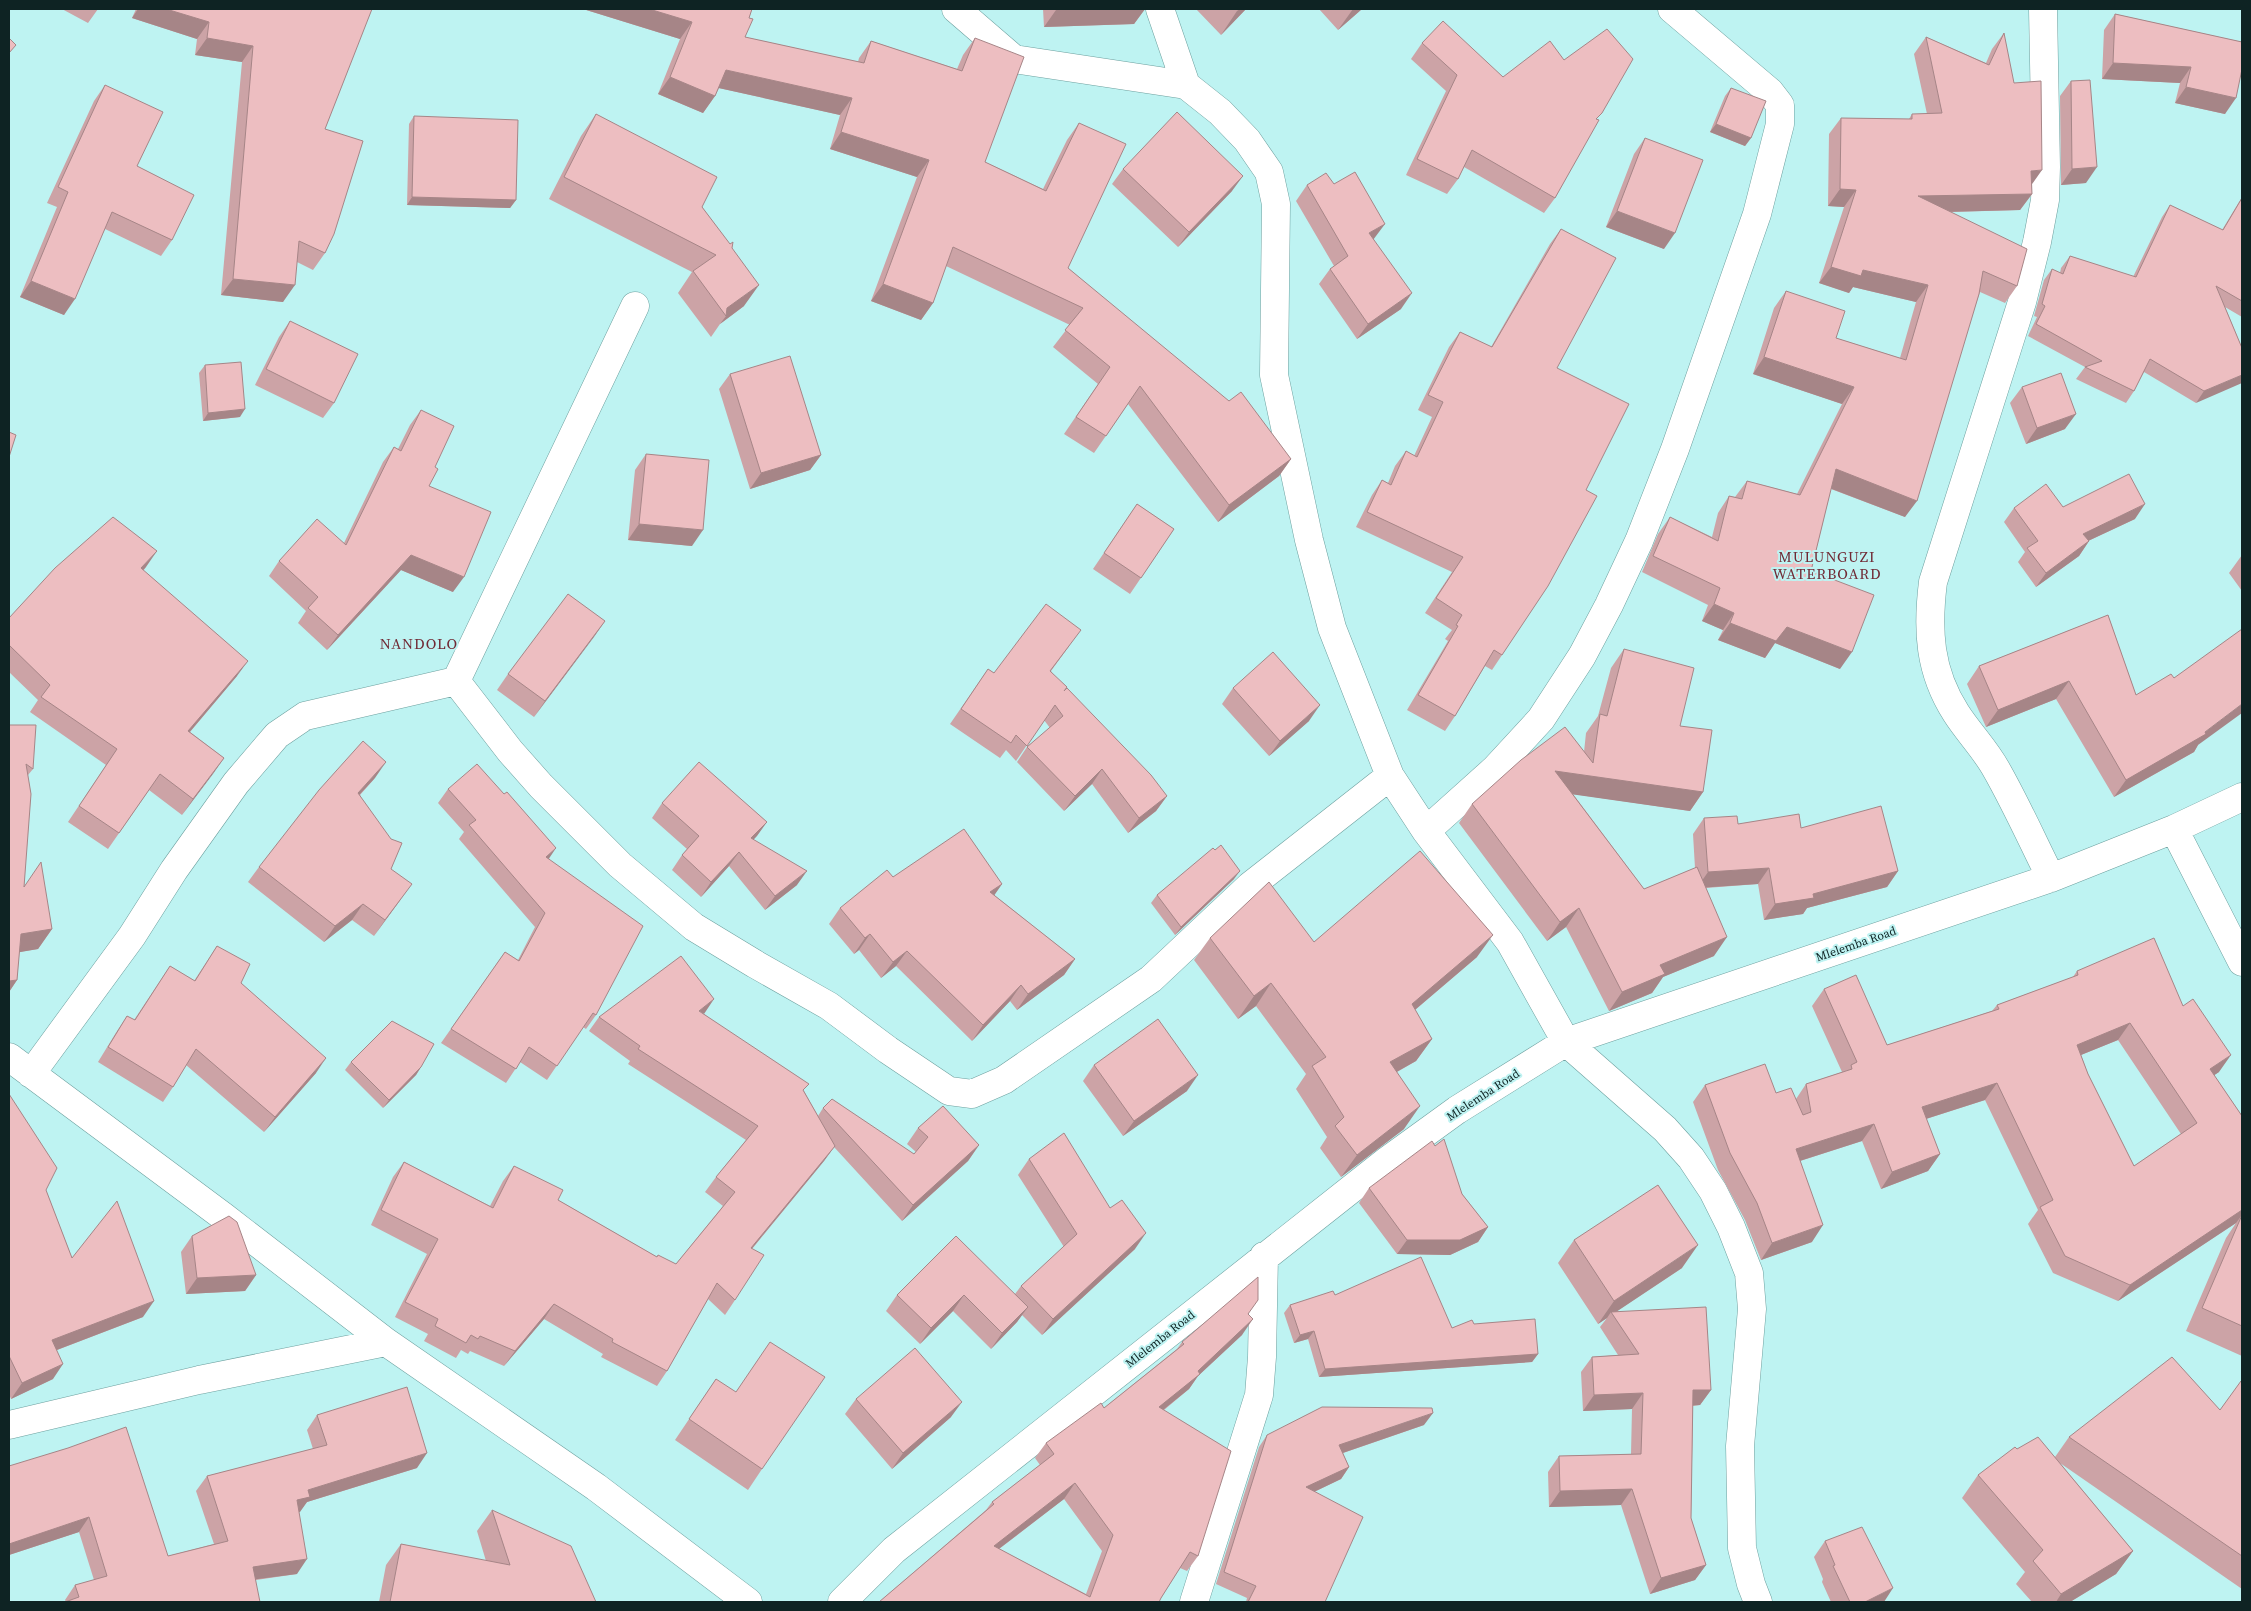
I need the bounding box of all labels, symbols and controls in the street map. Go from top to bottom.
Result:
district label: MULUNGUZI WATERBOARD [1772,546,1882,584]
district label: NANDOLO [380,633,458,654]
street label: Mlelemba Road [1814,923,1898,965]
street label: Mlelemba Road [1443,1065,1523,1125]
street label: Mlelemba Road [1122,1307,1198,1371]

